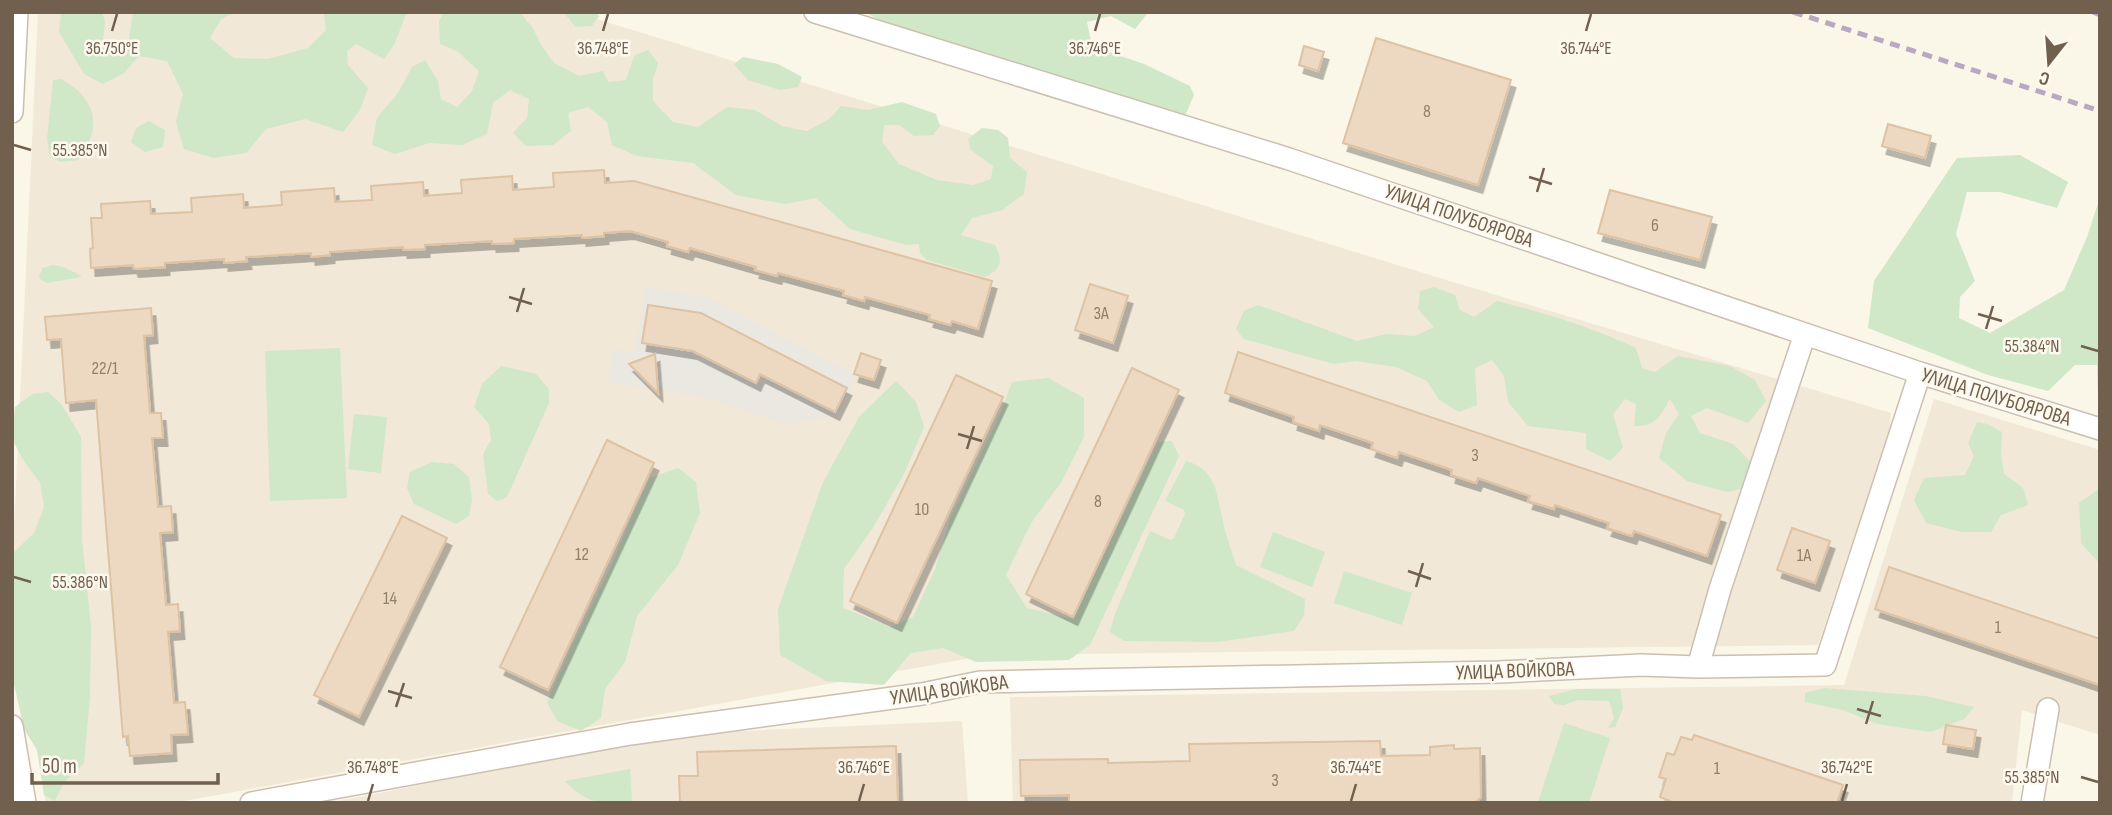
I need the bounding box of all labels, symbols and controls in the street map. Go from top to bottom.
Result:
north arrow [2014,28,2084,98]
text: 36.750°E [85,38,139,59]
text: 36.748°E [577,38,629,59]
text: 36.746°E [1069,38,1121,59]
text: 36.744°E [1560,38,1612,59]
text: С [2036,65,2052,90]
house number: 8 [1423,101,1431,122]
text: 55.385°N [53,140,108,161]
street label: УЛИЦА ПОЛУБОЯРОВА [1382,179,1537,253]
house number: 6 [1651,215,1659,236]
house number: 3А [1093,303,1109,324]
text: 55.384°N [2005,336,2060,357]
house number: 22/1 [92,358,119,379]
street label: УЛИЦА ПОЛУБОЯРОВА [1918,362,2075,432]
house number: 3 [1471,445,1479,466]
house number: 8 [1094,491,1102,512]
house number: 10 [915,499,929,520]
house number: 12 [575,544,589,565]
house number: 1А [1797,545,1811,566]
text: 55.386°N [52,572,108,593]
house number: 14 [383,588,397,609]
house number: 1 [1995,617,2002,638]
street label: УЛИЦА ВОЙКОВА [1455,656,1576,686]
street label: УЛИЦА ВОЙКОВА [888,669,1011,711]
scale bar [32,742,217,786]
text: 50 m [42,754,77,779]
text: 36.748°E [347,757,399,778]
text: 36.746°E [838,757,890,778]
text: 36.744°E [1330,757,1382,778]
text: 36.742°E [1821,757,1873,778]
house number: 1 [1714,758,1721,779]
text: 55.385°N [2005,767,2060,788]
house number: 3 [1271,770,1279,791]

